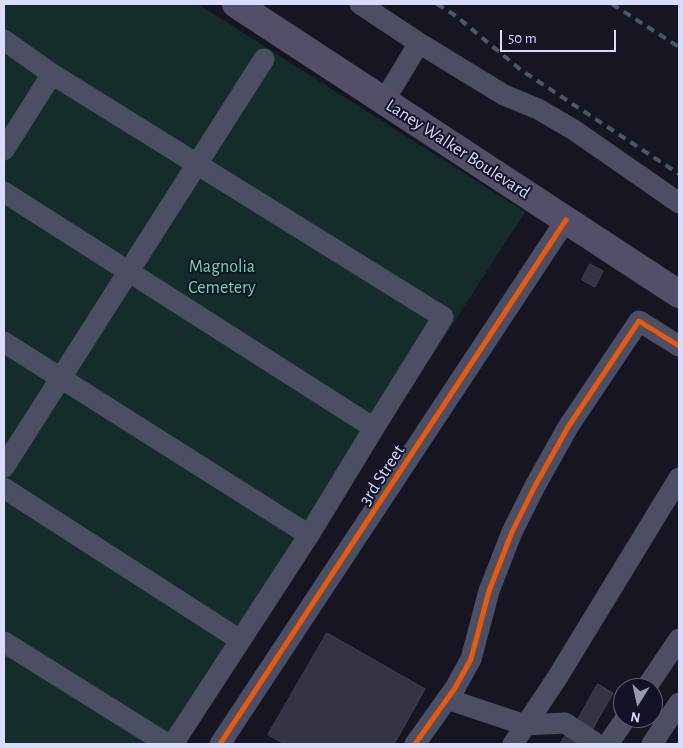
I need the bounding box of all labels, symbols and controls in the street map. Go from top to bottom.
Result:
scale bar [503,20,619,52]
text: 50 m [508,31,537,46]
street label: Laney Walker Boulevard [382,94,534,204]
park label: Magnolia Cemetery [188,256,256,298]
street label: 3rd Street [354,441,410,509]
north arrow [613,678,663,728]
text: N [630,709,642,725]

